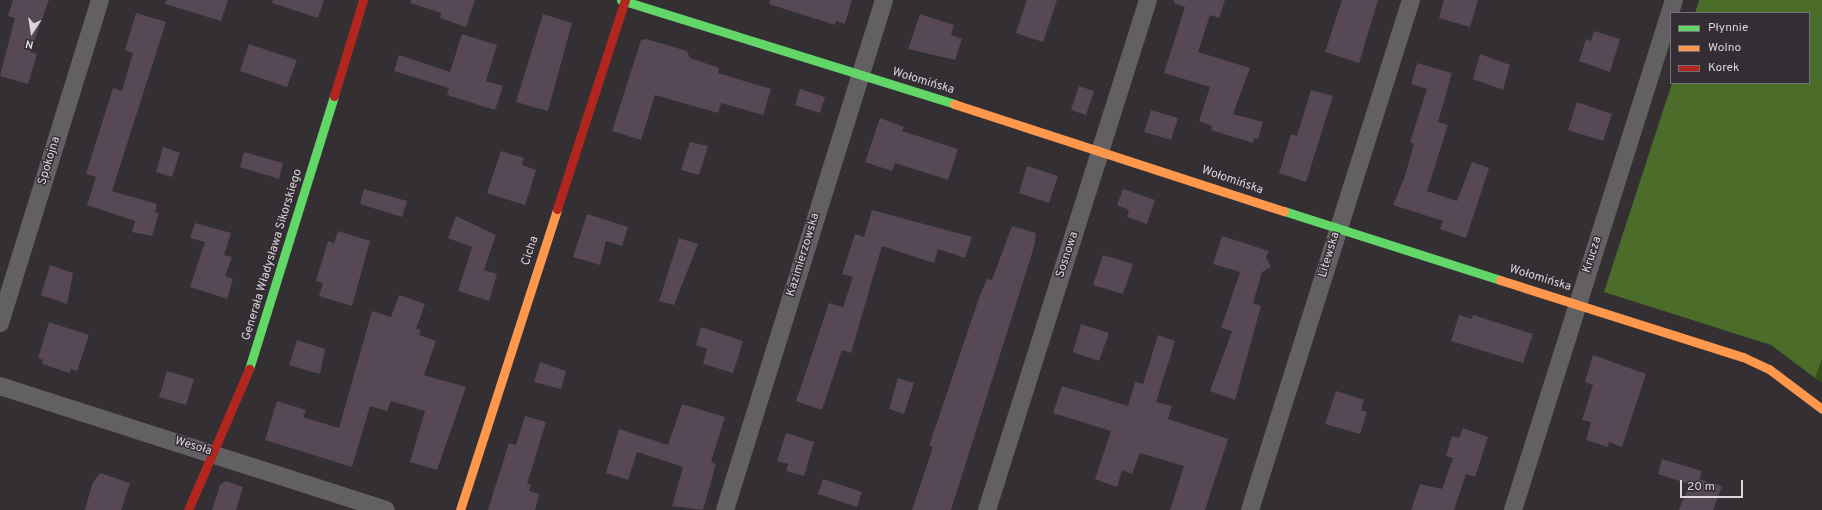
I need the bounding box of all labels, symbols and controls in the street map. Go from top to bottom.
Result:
north arrow [12,12,52,52]
legend [1670,12,1810,84]
text: Płynnie [1708,20,1748,36]
text: N [24,36,35,51]
text: Wolno [1708,40,1741,56]
text: Korek [1708,60,1739,76]
street label: Wołomińska [890,66,956,98]
street label: Spokojna [36,135,64,187]
street label: Wołomińska [1199,164,1265,198]
street label: Generała Władysława Sikorskiego [240,167,306,343]
street label: Kazimierzowska [784,212,824,298]
street label: Sosnowa [1054,230,1082,280]
street label: Litewska [1316,230,1344,280]
street label: Cicha [520,235,542,267]
street label: Krucza [1580,235,1606,275]
street label: Wołomińska [1507,263,1573,295]
street label: Wesoła [173,435,213,459]
scale bar [1682,472,1745,498]
text: 20 m [1687,479,1715,495]

